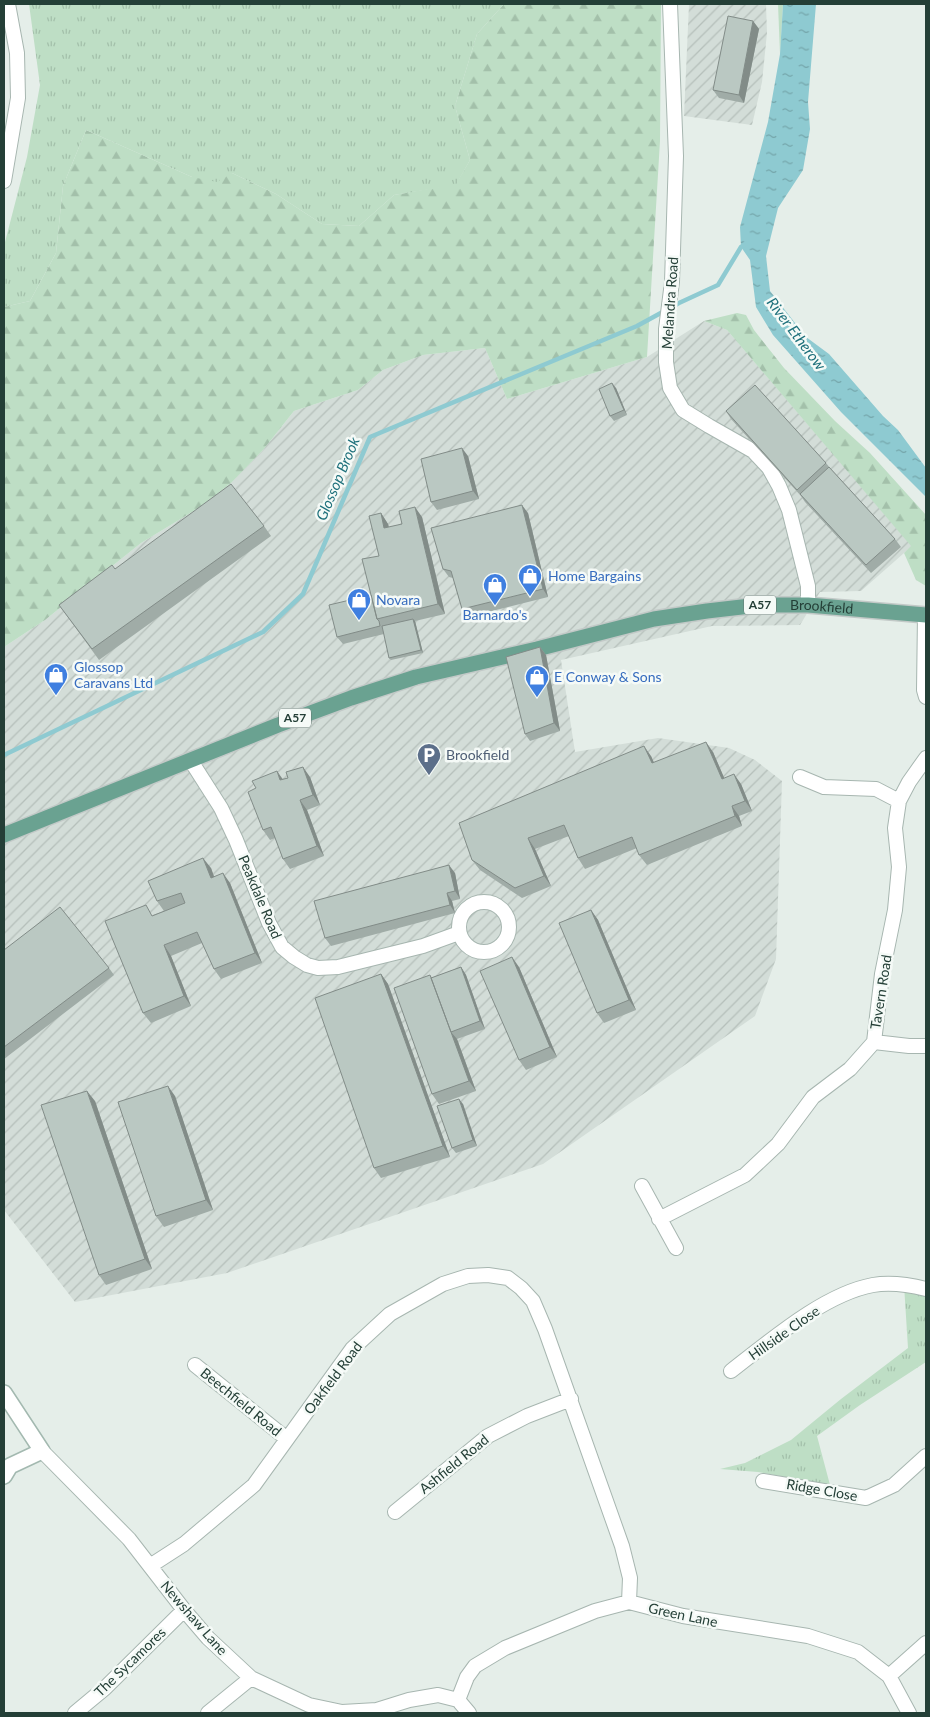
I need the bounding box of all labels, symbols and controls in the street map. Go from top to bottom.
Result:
street label: Melandra Road [658,256,681,350]
water label: River Etherow [764,294,830,373]
water label: Glossop Brook [311,433,363,523]
shop icon: Home Bargains [517,563,543,597]
place label: Home Bargains [548,567,641,584]
shop icon: Barnardo's [482,572,508,606]
shop icon: Novara [346,587,372,621]
place label: Novara [376,591,420,608]
road number: A57 [744,596,776,614]
street label: Brookfield [790,596,854,617]
place label: Barnardo's [463,606,527,623]
place label: Glossop Caravans Ltd [74,658,153,691]
shop icon: Glossop Caravans Ltd [43,662,69,696]
shop icon: E Conway & Sons [524,664,550,698]
place label: E Conway & Sons [554,668,662,685]
road number: A57 [279,708,311,728]
parking icon: Brookfield [416,742,442,776]
place label: Brookfield [446,746,509,763]
street label: Peakdale Road [235,852,286,941]
street label: Tavern Road [866,953,895,1031]
street label: Hillside Close [745,1302,823,1363]
street label: Oakfield Road [300,1338,365,1417]
street label: Beechfield Road [197,1364,285,1439]
street label: Ashfield Road [416,1430,492,1497]
street label: Ridge Close [785,1475,859,1504]
street label: Newshaw Lane [157,1577,231,1658]
street label: Green Lane [647,1599,719,1630]
street label: The Sycamores [90,1623,169,1700]

